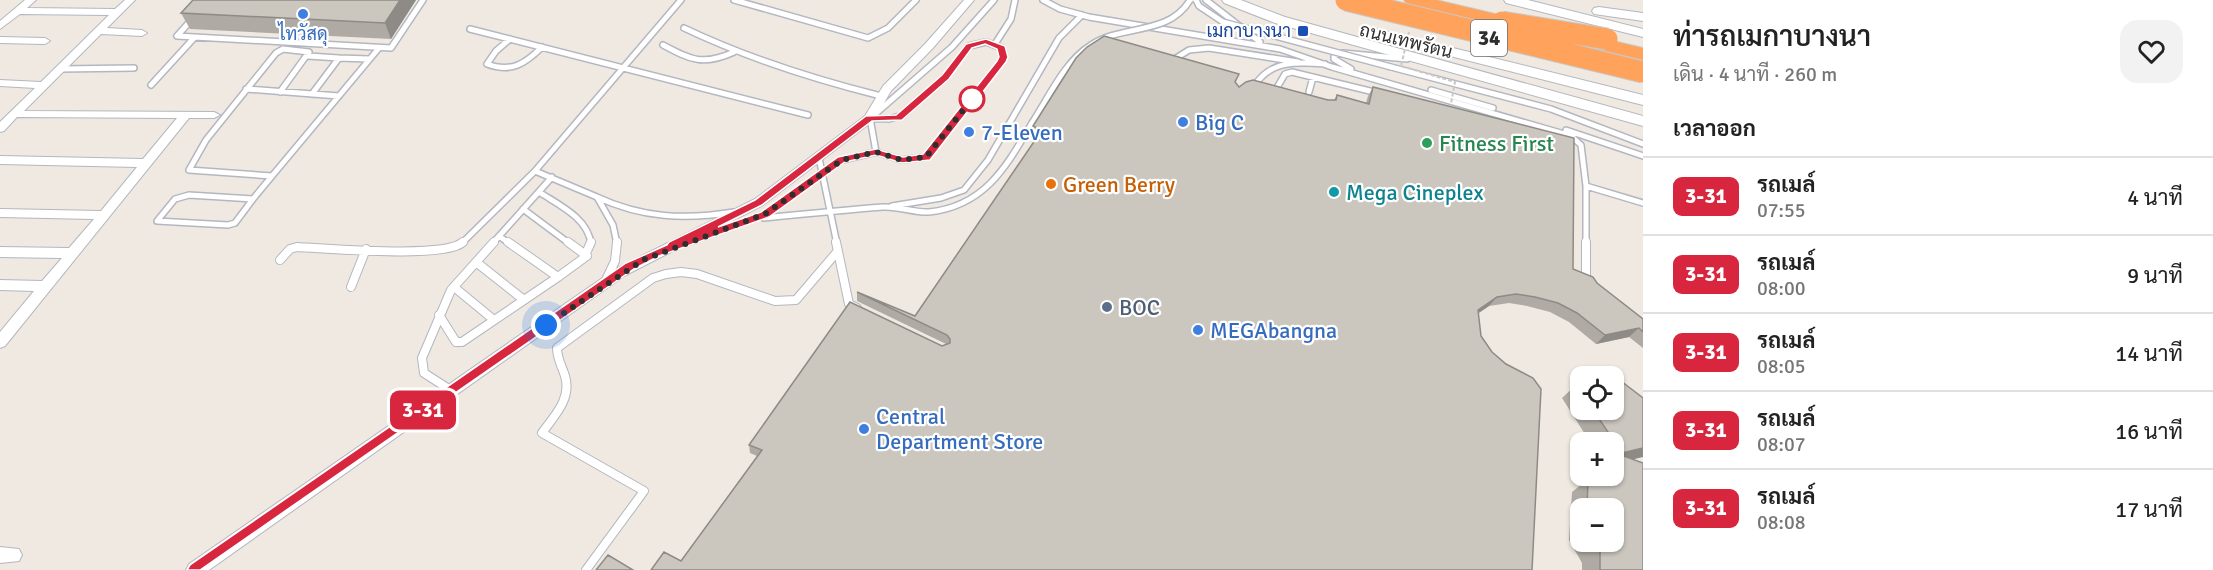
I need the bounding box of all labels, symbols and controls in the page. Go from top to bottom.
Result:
marker: ไทวัสดุ [296,7,310,21]
street label: ถนนเทพรัตน [1357,19,1455,63]
place label: เมกาบางนา [1207,20,1291,42]
road number: 34 [1471,20,1507,56]
text: ท่ารถเมกาบางนา [1673,20,1871,54]
button: heart [2120,20,2183,83]
place label: ไทวัสดุ [276,21,328,46]
marker: เมกาบางนา [1296,24,1310,38]
text: เดิน · 4 นาที · 260 m [1673,62,1837,87]
unlabelled marker [959,86,985,112]
place label: Big C [1195,109,1244,136]
marker: Big C [1176,115,1190,129]
text: เวลาออก [1673,115,1756,142]
place label: 7-Eleven [981,119,1063,146]
marker: 7-Eleven [962,125,976,139]
place label: Fitness First [1439,130,1554,157]
marker: Fitness First [1420,136,1434,150]
place label: Green Berry [1063,171,1176,198]
text: รถเมล์ [1757,171,1815,198]
marker: Green Berry [1044,177,1058,191]
place label: Mega Cineplex [1346,179,1484,206]
text: 3-31 [1685,183,1727,209]
text: 4 นาที [2127,184,2183,211]
marker: Mega Cineplex [1327,185,1341,199]
text: 07:55 [1757,198,1806,223]
text: รถเมล์ [1757,249,1815,276]
text: 3-31 [1685,261,1727,287]
text: 9 นาที [2127,262,2183,289]
text: 08:00 [1757,276,1806,301]
place label: BOC [1119,294,1160,321]
marker: BOC [1100,300,1114,314]
your location [531,310,561,340]
place label: MEGAbangna [1210,317,1337,344]
marker: MEGAbangna [1191,323,1205,337]
text: รถเมล์ [1757,327,1815,354]
text: 3-31 [1685,339,1727,365]
text: 14 นาที [2115,340,2183,367]
text: 08:05 [1757,354,1806,379]
map controls [1570,366,1624,552]
button: locate [1570,366,1624,420]
line badge: 3-31 [381,390,465,430]
text: 3-31 [402,397,444,423]
place label: Central Department Store [876,403,1043,455]
text: รถเมล์ [1757,405,1815,432]
text: 3-31 [1685,417,1727,443]
text: 16 นาที [2115,418,2183,445]
marker: Central Department Store [857,422,871,436]
button: + [1570,432,1624,486]
text: 08:07 [1757,432,1806,457]
text: รถเมล์ [1757,483,1815,510]
text: 3-31 [1685,495,1727,521]
text: 17 นาที [2115,496,2183,523]
button: − [1570,498,1624,552]
text: 08:08 [1757,510,1806,535]

